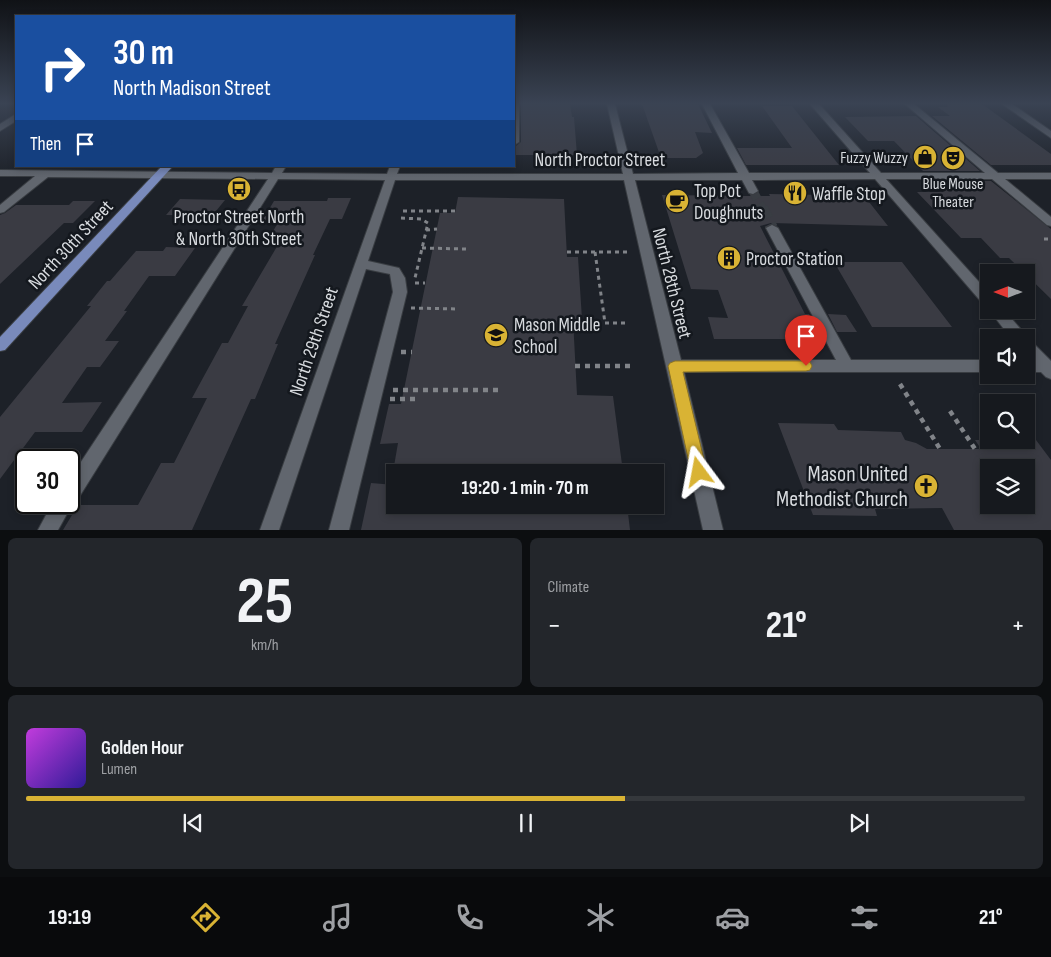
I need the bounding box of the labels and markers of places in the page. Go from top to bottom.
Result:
shop icon: Fuzzy Wuzzy [912,144,938,170]
theatre icon: Blue Mouse Theater [940,145,966,171]
place label: Fuzzy Wuzzy [840,149,908,168]
place label: Blue Mouse Theater [923,175,983,212]
bus stop icon: Proctor Street North & North 30th Street [226,176,252,202]
place label: Top Pot Doughnuts [694,180,764,225]
restaurant icon: Waffle Stop [782,180,808,206]
place label: Waffle Stop [812,183,886,206]
cafe icon: Top Pot Doughnuts [664,188,690,214]
place label: Proctor Street North & North 30th Street [174,206,304,251]
building icon: Proctor Station [716,245,742,271]
place label: Proctor Station [746,248,843,271]
place label: Mason Middle School [514,314,600,359]
pin [785,315,827,366]
school or university icon: Mason Middle School [483,322,509,348]
place label: Mason United Methodist Church [776,461,908,513]
church icon: Mason United Methodist Church [913,473,939,499]

